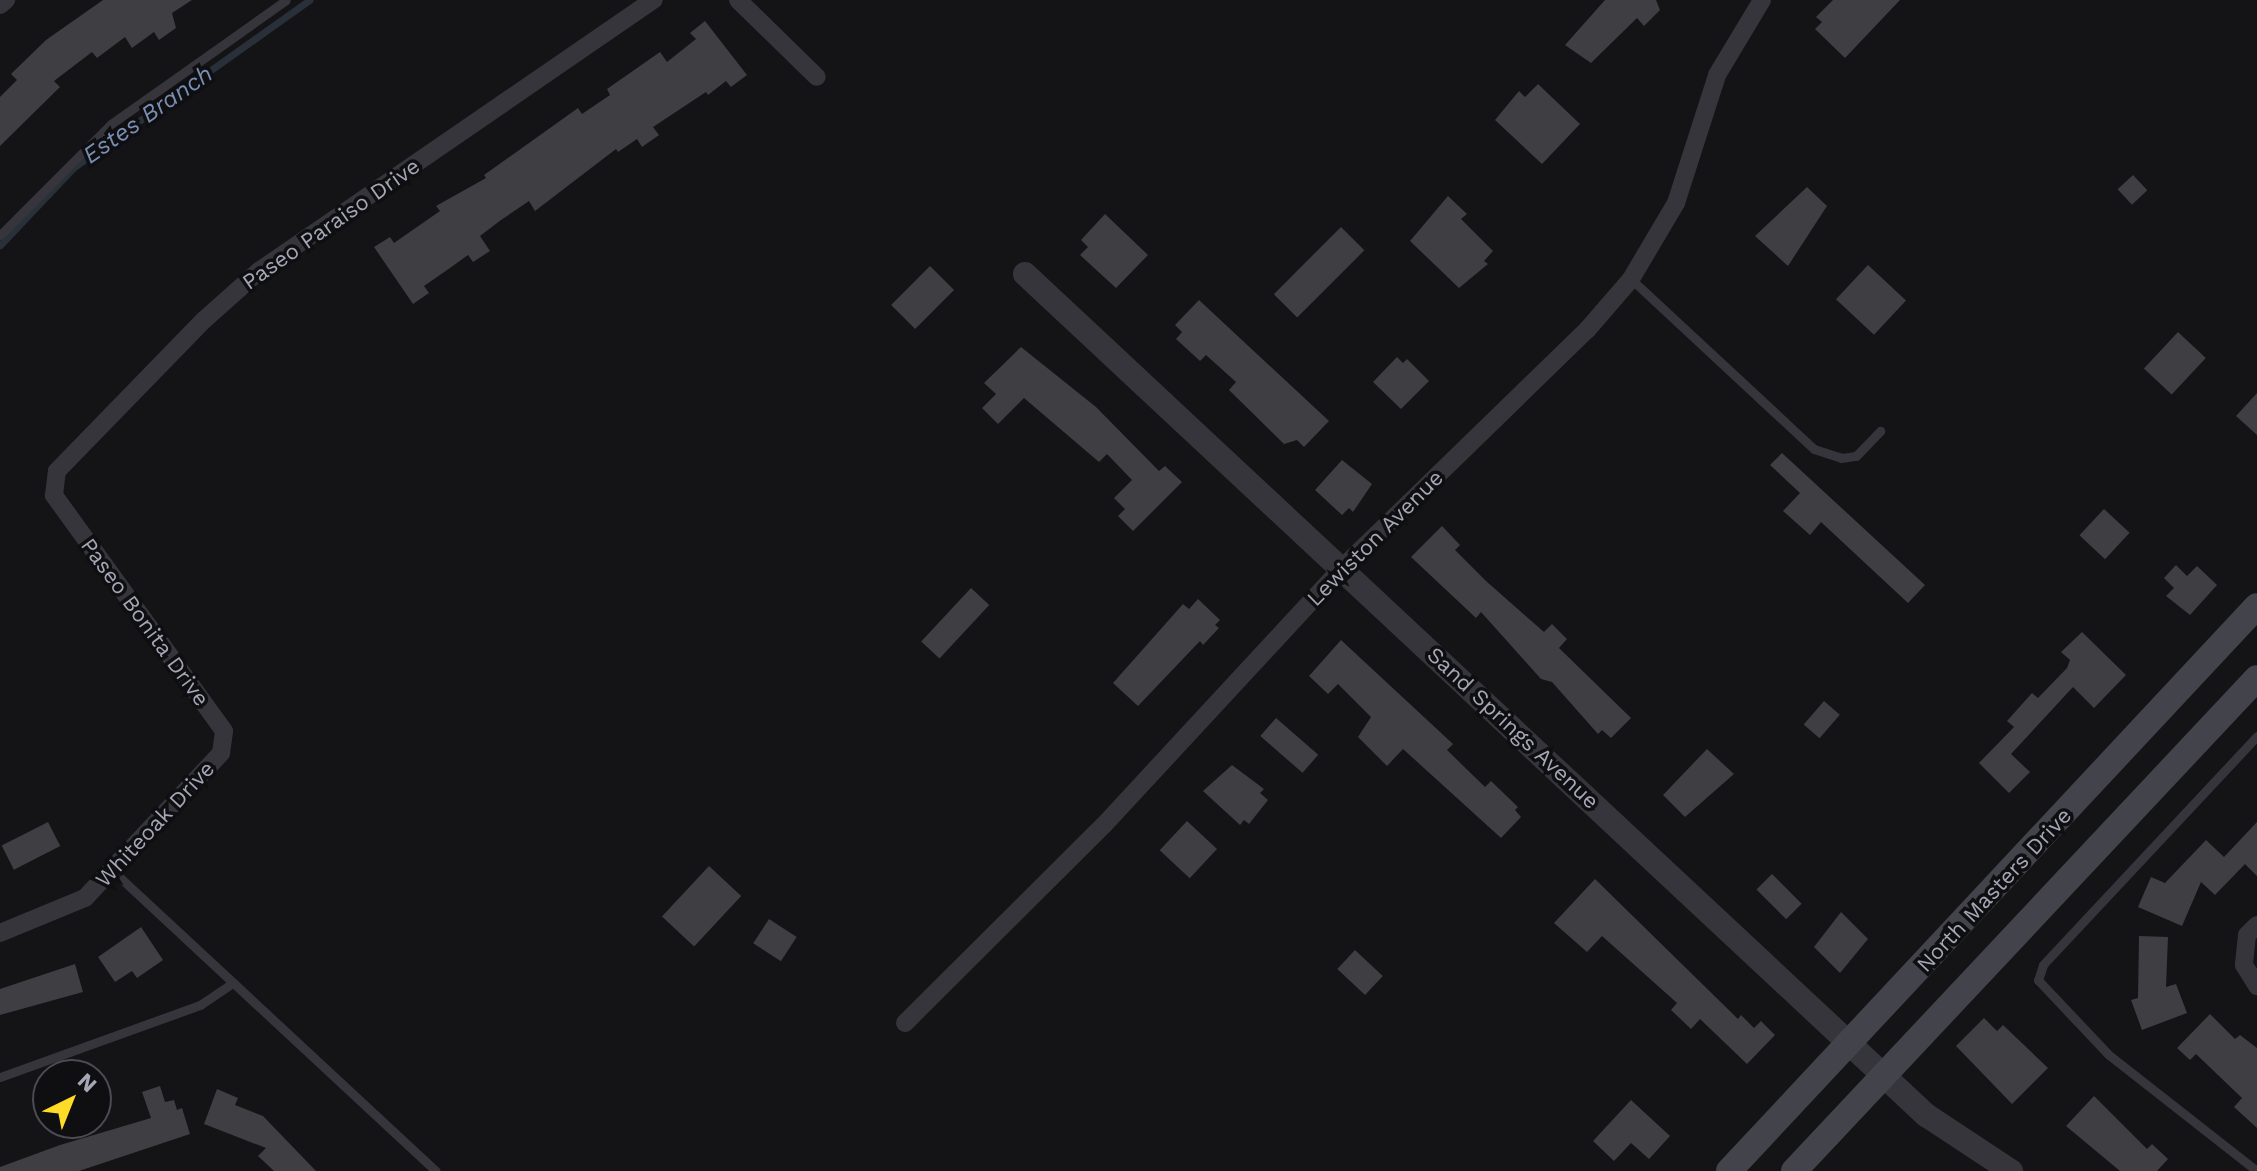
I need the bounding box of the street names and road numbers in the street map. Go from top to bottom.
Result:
street label: Paseo Paraiso Drive [237,153,425,295]
street label: Lewiston Avenue [1301,464,1449,612]
street label: Paseo Bonita Drive [75,533,215,711]
street label: Sand Springs Avenue [1421,641,1605,815]
street label: Whiteoak Drive [90,755,220,893]
street label: North Masters Drive [1911,802,2077,978]

